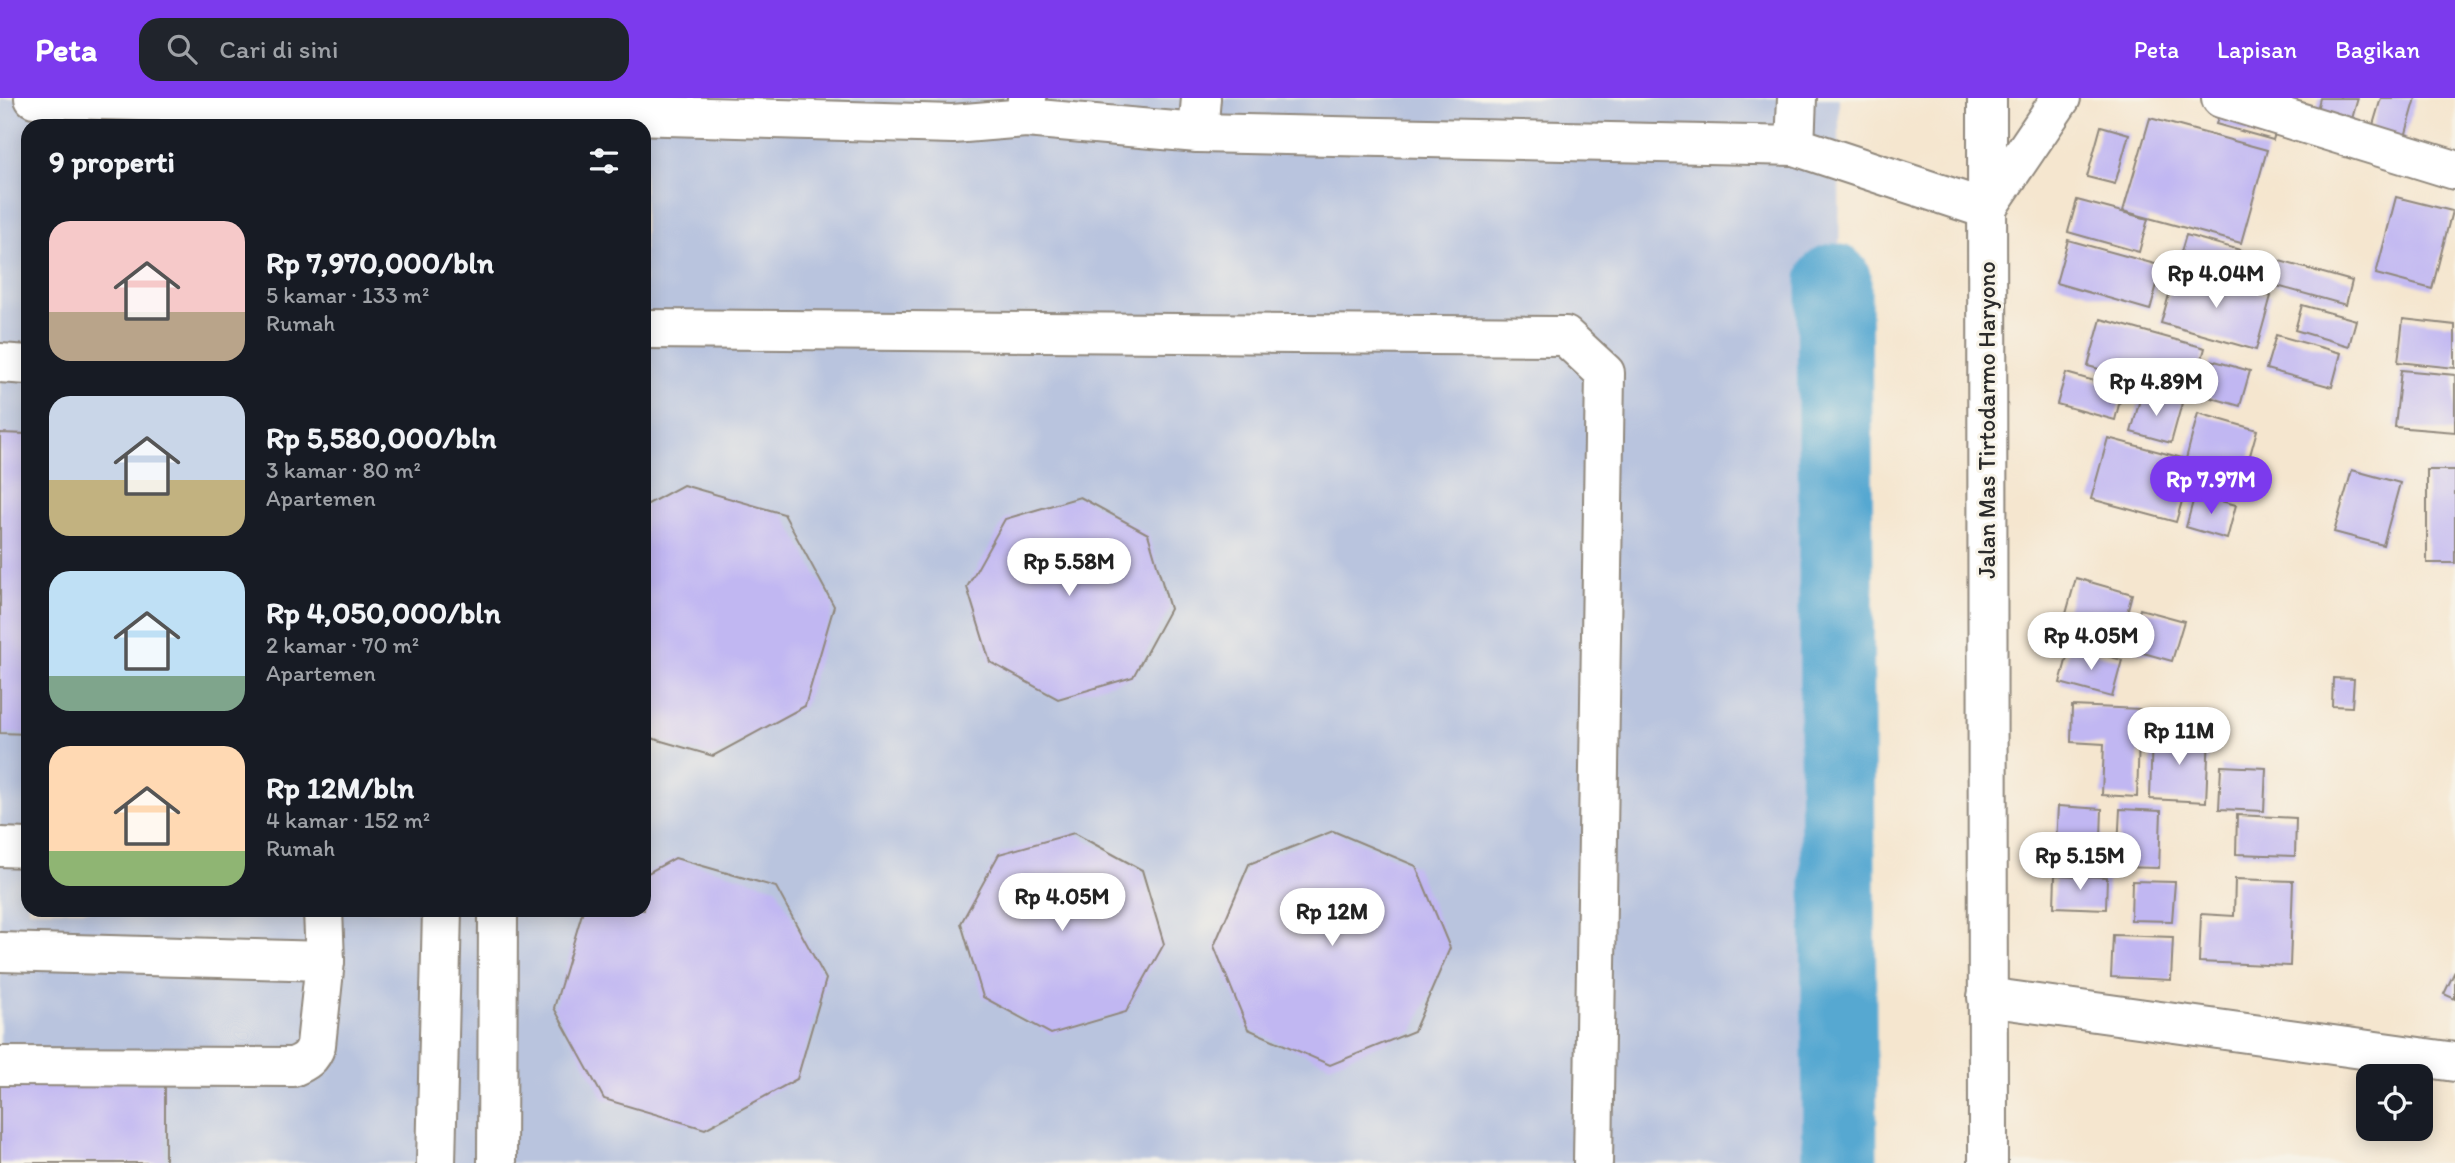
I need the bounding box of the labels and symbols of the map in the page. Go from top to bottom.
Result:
pin: Rp 4.04M [2144,250,2288,310]
street label: Jalan Mas Tirtodarmo Haryono [1972,261,2001,579]
pin: Rp 4.89M [2084,358,2228,418]
pin: Rp 7.97M [2139,456,2283,516]
pin: Rp 5.58M [997,538,1141,598]
pin: Rp 4.05M [2019,612,2163,672]
pin: Rp 11M [2122,708,2236,767]
pin: Rp 5.15M [2008,832,2152,892]
pin: Rp 4.05M [990,874,1134,933]
pin: Rp 12M [1275,888,1389,948]

